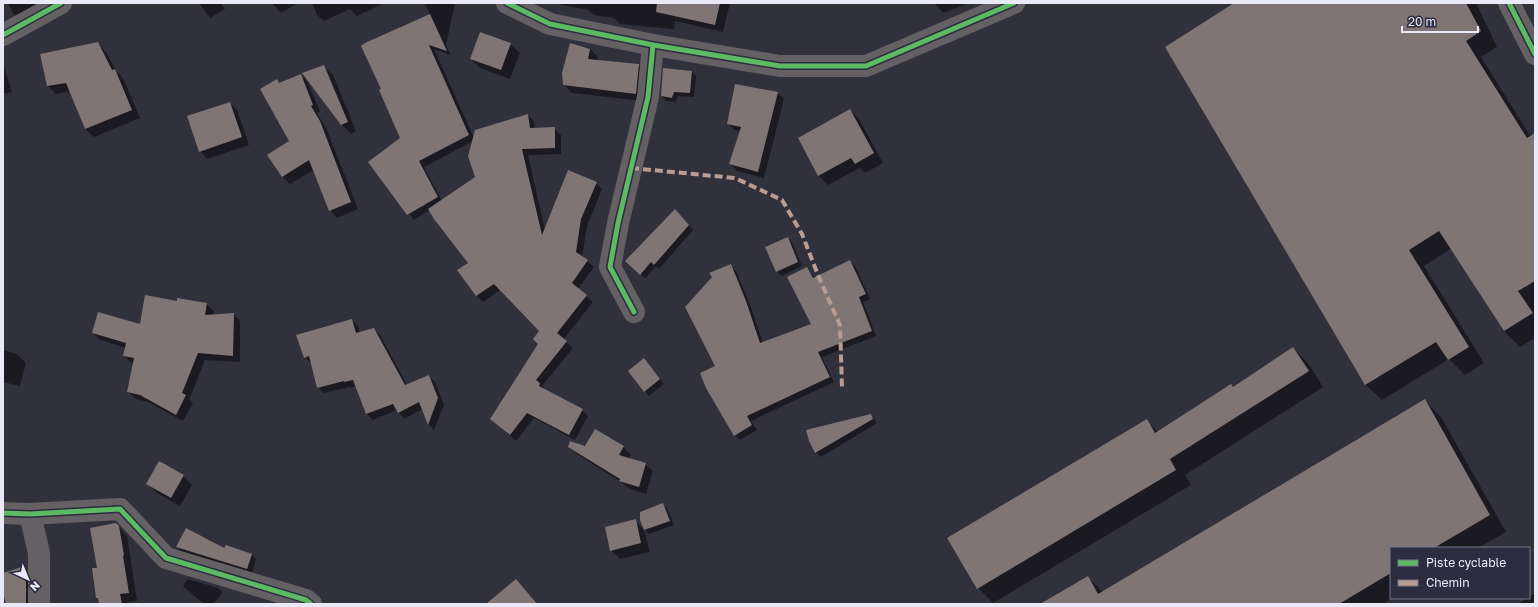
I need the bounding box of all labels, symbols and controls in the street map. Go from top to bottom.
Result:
scale bar [1402,8,1478,34]
text: 20 m [1408,14,1436,29]
legend [1390,547,1530,599]
text: Piste cyclable [1426,555,1506,570]
north arrow [8,559,48,599]
text: Chemin [1426,575,1470,590]
text: N [28,579,43,594]

